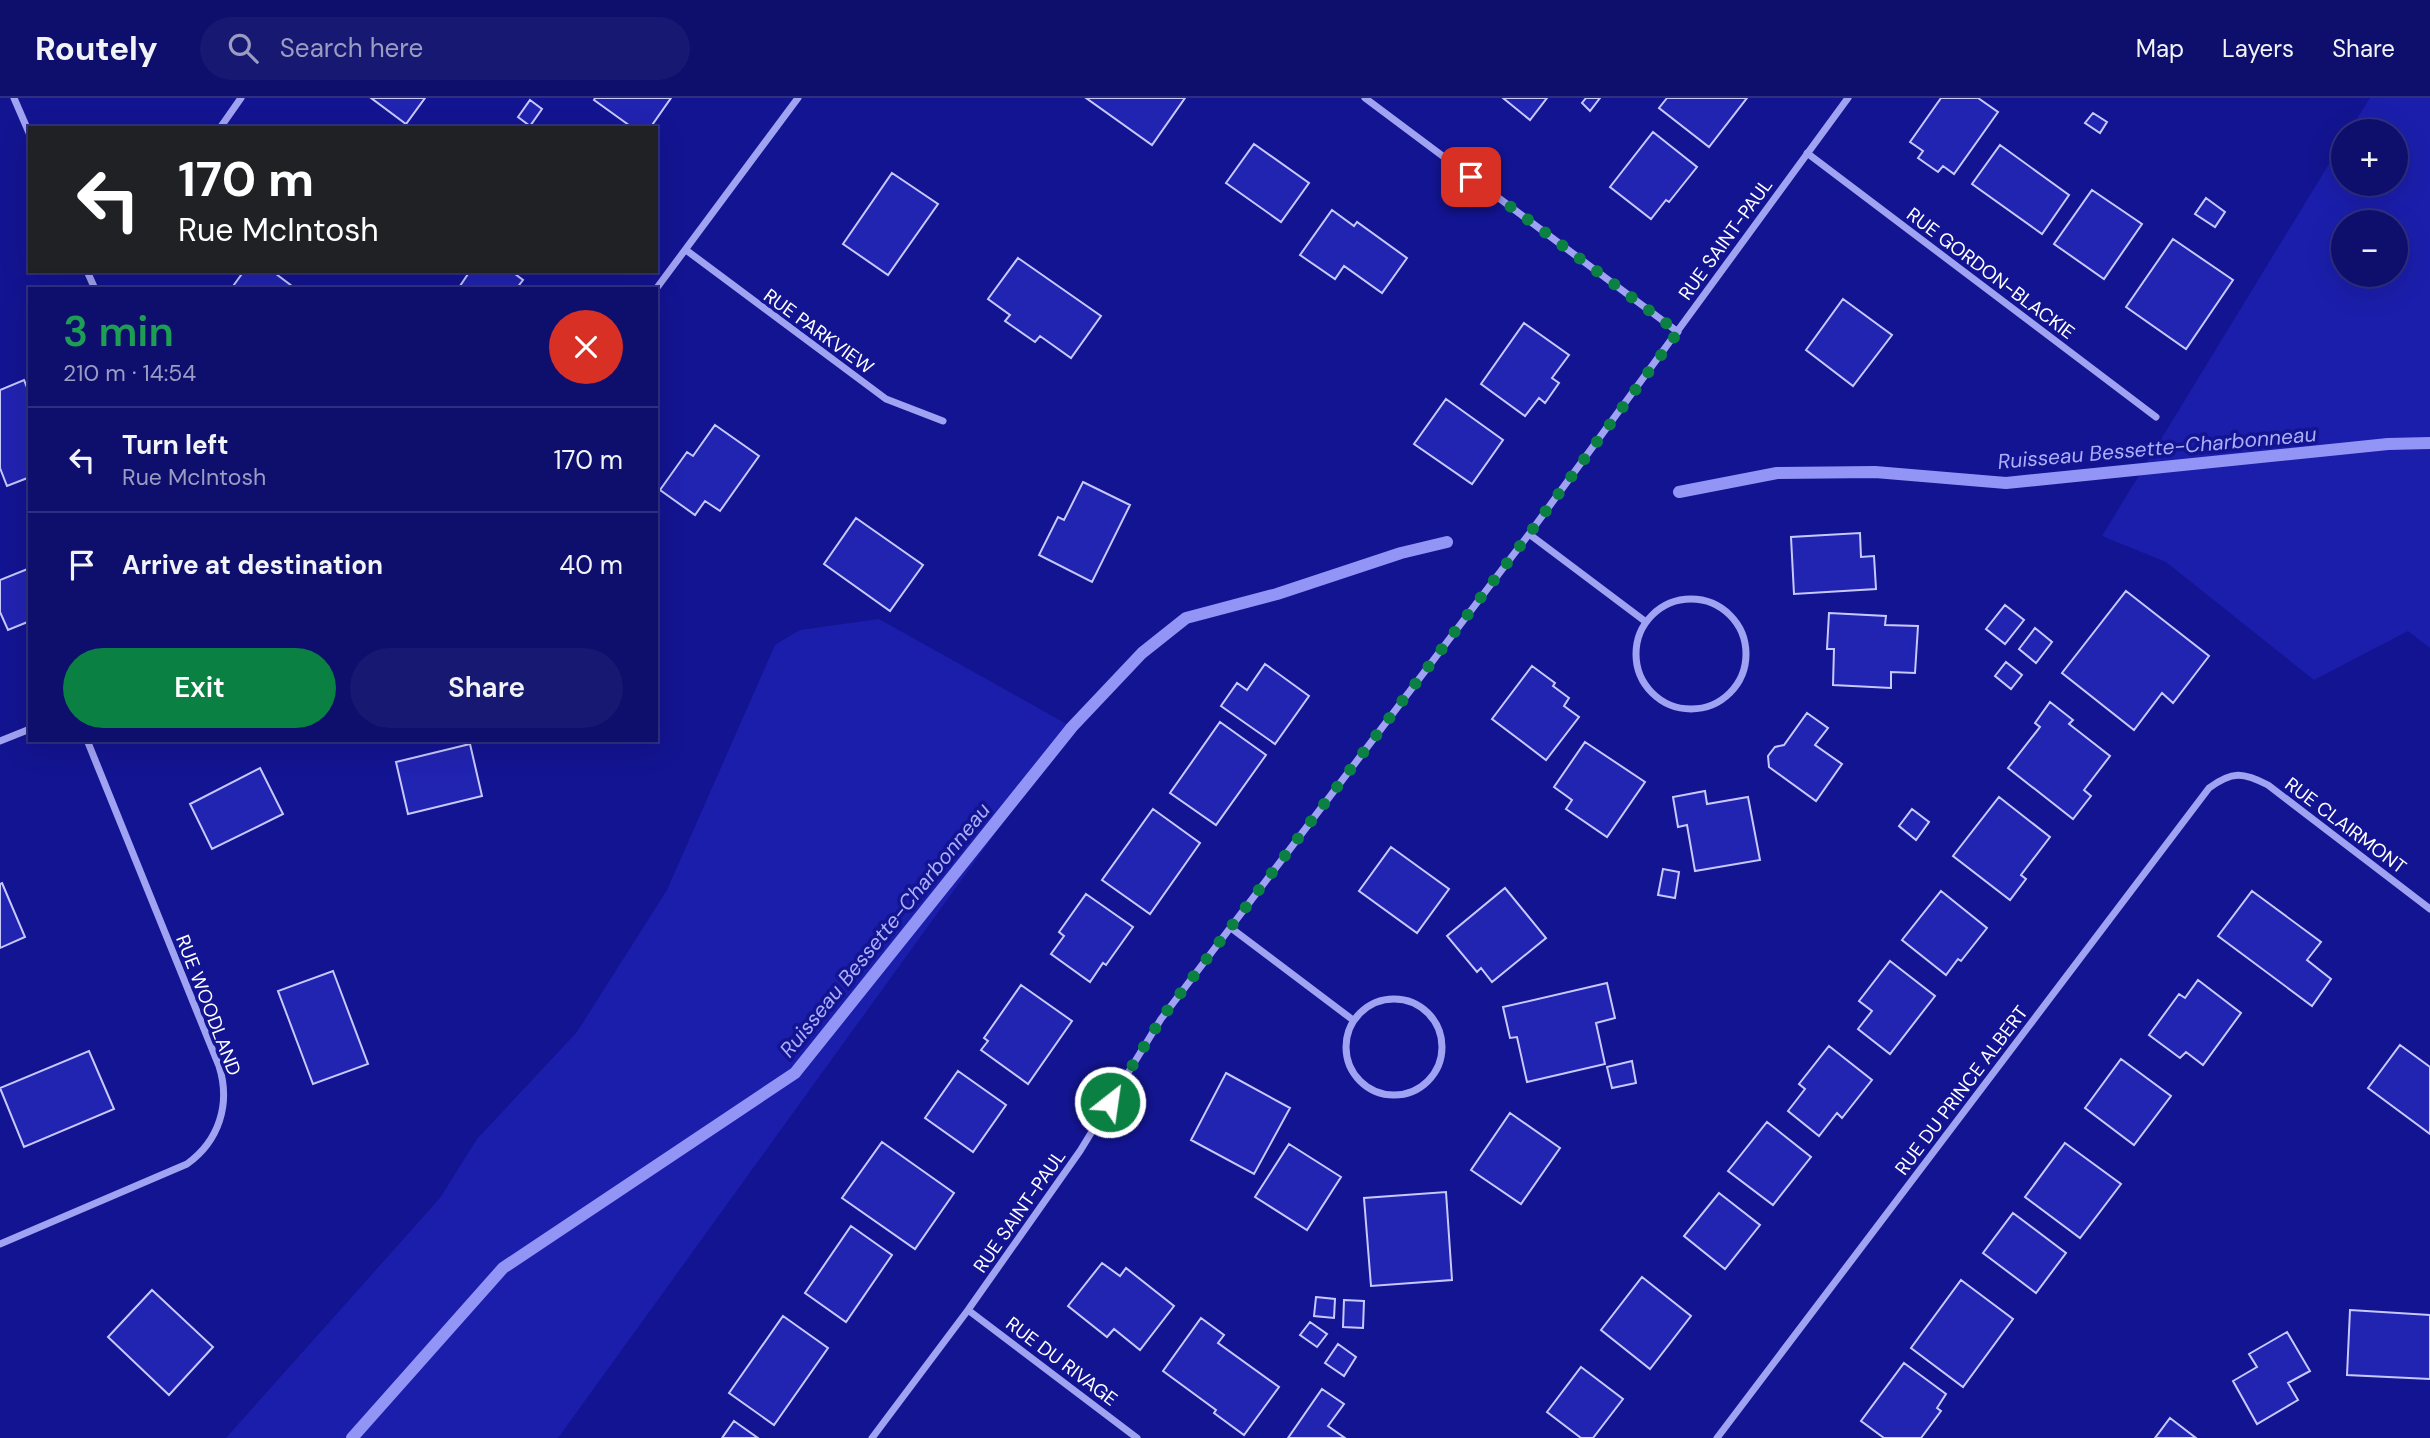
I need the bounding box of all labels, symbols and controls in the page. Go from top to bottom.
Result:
search box [200,17,690,80]
text: Routely [35,27,158,70]
icon: search [224,29,262,67]
text: Search here [280,31,423,65]
text: Map [2136,33,2184,64]
text: Layers [2222,33,2294,64]
text: Share [2332,33,2395,64]
map controls [2331,119,2408,287]
button: + [2331,119,2408,196]
text: 170 m [178,147,314,211]
pin [1441,147,1501,207]
icon: left [63,154,154,245]
icon: arrive [1452,158,1490,196]
street label: RUE SAINT-PAUL [1673,173,1778,305]
street label: RUE GORDON-BLACKIE [1902,202,2080,345]
text: Rue McIntosh [178,209,379,251]
button: − [2331,210,2408,287]
street label: RUE PARKVIEW [759,283,879,380]
text: 3 min [63,304,174,359]
button: close [549,310,623,384]
text: 210 m · 14:54 [63,358,196,388]
water label: Ruisseau Bessette-Charbonneau [1996,420,2318,476]
text: Turn left [122,428,229,462]
icon: left [63,441,101,479]
text: 170 m [554,443,623,477]
text: Rue McIntosh [122,462,266,492]
icon: arrive [63,546,101,584]
text: Arrive at destination [122,548,383,582]
text: 40 m [559,548,623,582]
button: Exit [63,648,336,728]
button: Share [350,648,623,728]
street label: RUE CLAIRMONT [2280,771,2412,880]
water label: Ruisseau Bessette-Charbonneau [773,797,997,1063]
street label: RUE WOODLAND [170,931,247,1079]
street label: RUE DU PRINCE ALBERT [1889,1000,2034,1180]
position arrow [1073,1065,1147,1139]
street label: RUE SAINT-PAUL [968,1145,1071,1278]
street label: RUE DU RIVAGE [1001,1311,1123,1412]

